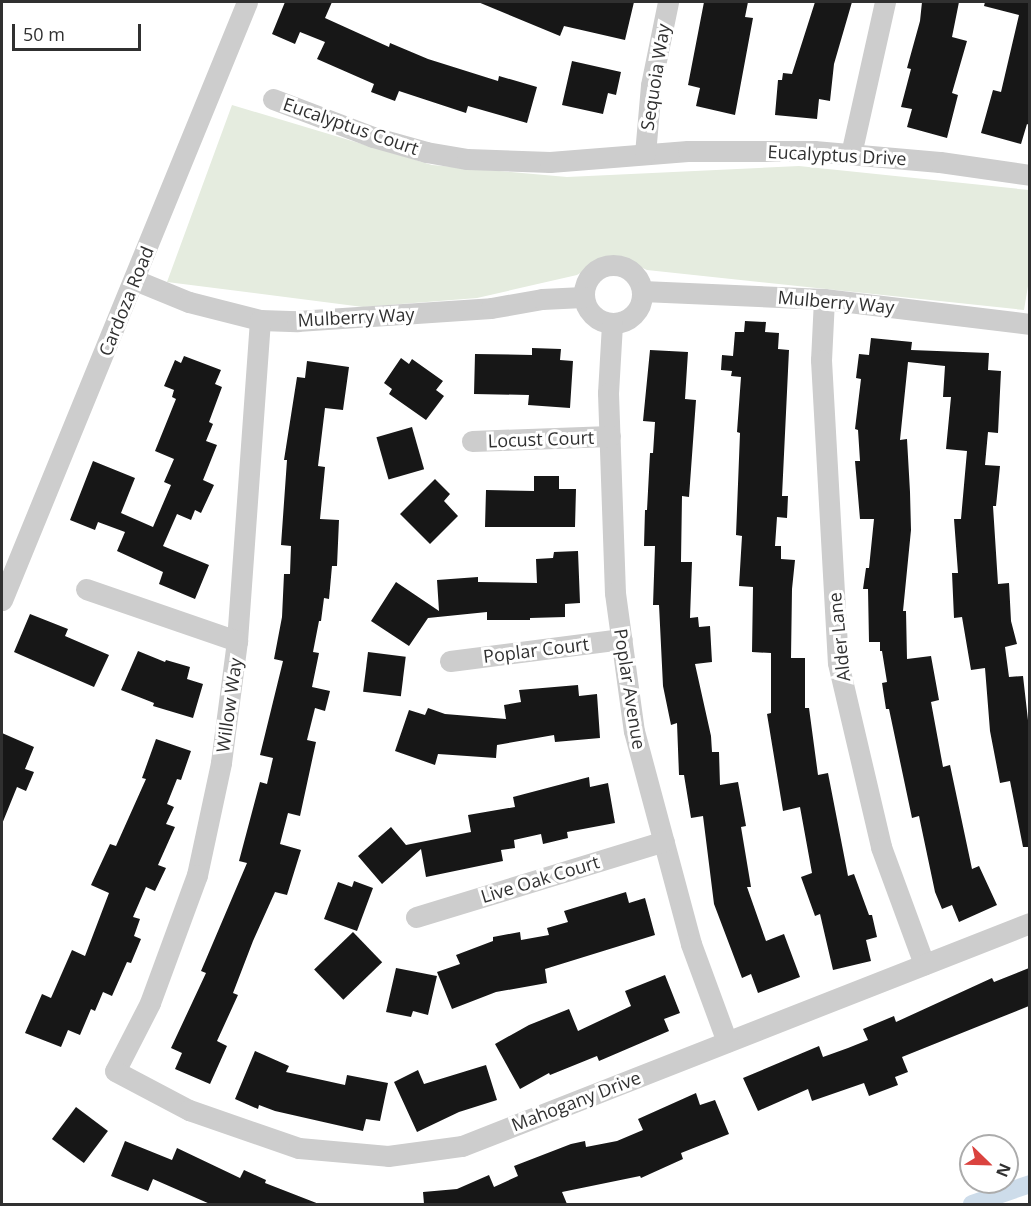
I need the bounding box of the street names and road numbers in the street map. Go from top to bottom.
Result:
street label: Sequoia Way [636,22,674,132]
street label: Eucalyptus Court [280,93,422,159]
street label: Eucalyptus Drive [767,141,907,169]
street label: Cardoza Road [94,243,158,359]
street label: Mulberry Way [777,286,895,318]
street label: Mulberry Way [297,303,415,331]
street label: Locust Court [487,426,595,452]
street label: Alder Lane [824,591,854,683]
street label: Poplar Avenue [610,627,650,751]
street label: Poplar Court [482,633,590,667]
street label: Willow Way [212,656,246,754]
street label: Live Oak Court [478,851,602,907]
street label: Mahogany Drive [508,1066,644,1136]

